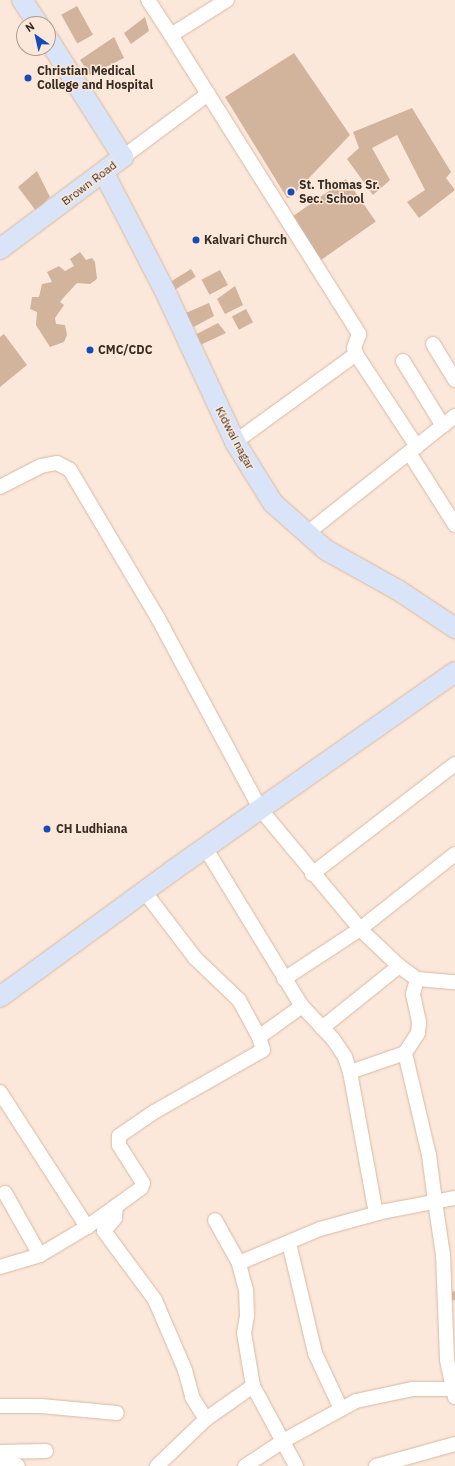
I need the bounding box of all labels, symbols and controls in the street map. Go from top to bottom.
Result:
north arrow [16,16,56,56]
text: N [23,19,37,35]
place label: Christian Medical College and Hospital [37,64,153,92]
marker: Christian Medical College and Hospital [22,72,34,84]
street label: Brown Road [59,158,119,208]
place label: St. Thomas Sr. Sec. School [299,178,380,206]
marker: St. Thomas Sr. Sec. School [286,187,296,197]
place label: Kalvari Church [204,233,287,247]
marker: Kalvari Church [191,235,201,245]
place label: CMC/CDC [98,343,152,357]
marker: CMC/CDC [85,345,95,355]
street label: Kidwai nagar [212,404,258,472]
place label: CH Ludhiana [56,822,127,836]
marker: CH Ludhiana [41,823,53,835]

